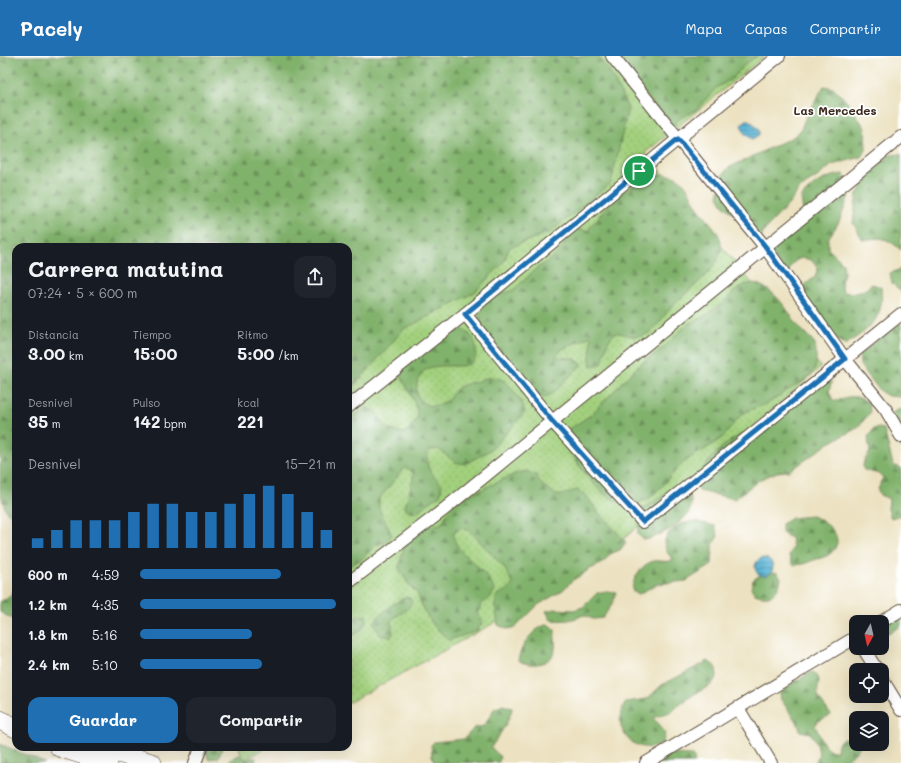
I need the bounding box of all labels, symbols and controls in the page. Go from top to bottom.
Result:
text: Pacely [20,16,83,41]
text: Mapa [686,19,723,38]
text: Capas [745,19,788,38]
text: Compartir [810,19,881,38]
district label: Las Mercedes [794,102,876,118]
pin [622,154,656,188]
icon: arrive [628,160,650,182]
text: Carrera matutina [28,254,223,283]
button: share [294,256,336,298]
text: 07:24 · 5 × 600 m [28,284,137,301]
text: Distancia [28,327,79,342]
text: Tiempo [133,327,171,342]
text: Ritmo [237,327,268,342]
text: 3.00 [28,342,65,364]
text: 15:00 [133,342,177,364]
text: 5:00 [237,342,275,364]
text: km [65,348,83,363]
text: /km [275,348,298,363]
text: Desnivel [28,395,73,410]
text: Pulso [133,395,160,410]
text: kcal [237,395,259,410]
text: 35 [28,410,48,432]
text: 142 [133,410,160,432]
text: 221 [237,410,264,432]
text: m [48,416,60,431]
text: bpm [160,416,187,431]
text: Desnivel [28,455,81,472]
text: 15–21 m [284,455,336,472]
text: 600 m [28,566,68,583]
text: 4:59 [92,566,119,583]
text: 1.2 km [28,596,67,613]
text: 4:35 [92,596,119,613]
north arrow [849,615,889,655]
map controls [849,615,889,751]
text: 1.8 km [28,626,68,643]
text: 5:16 [92,626,117,643]
text: 2.4 km [28,656,70,673]
text: 5:10 [92,656,117,673]
button: locate [849,663,889,703]
button: Guardar [28,697,178,743]
button: Compartir [186,697,336,743]
button: layers [849,711,889,751]

